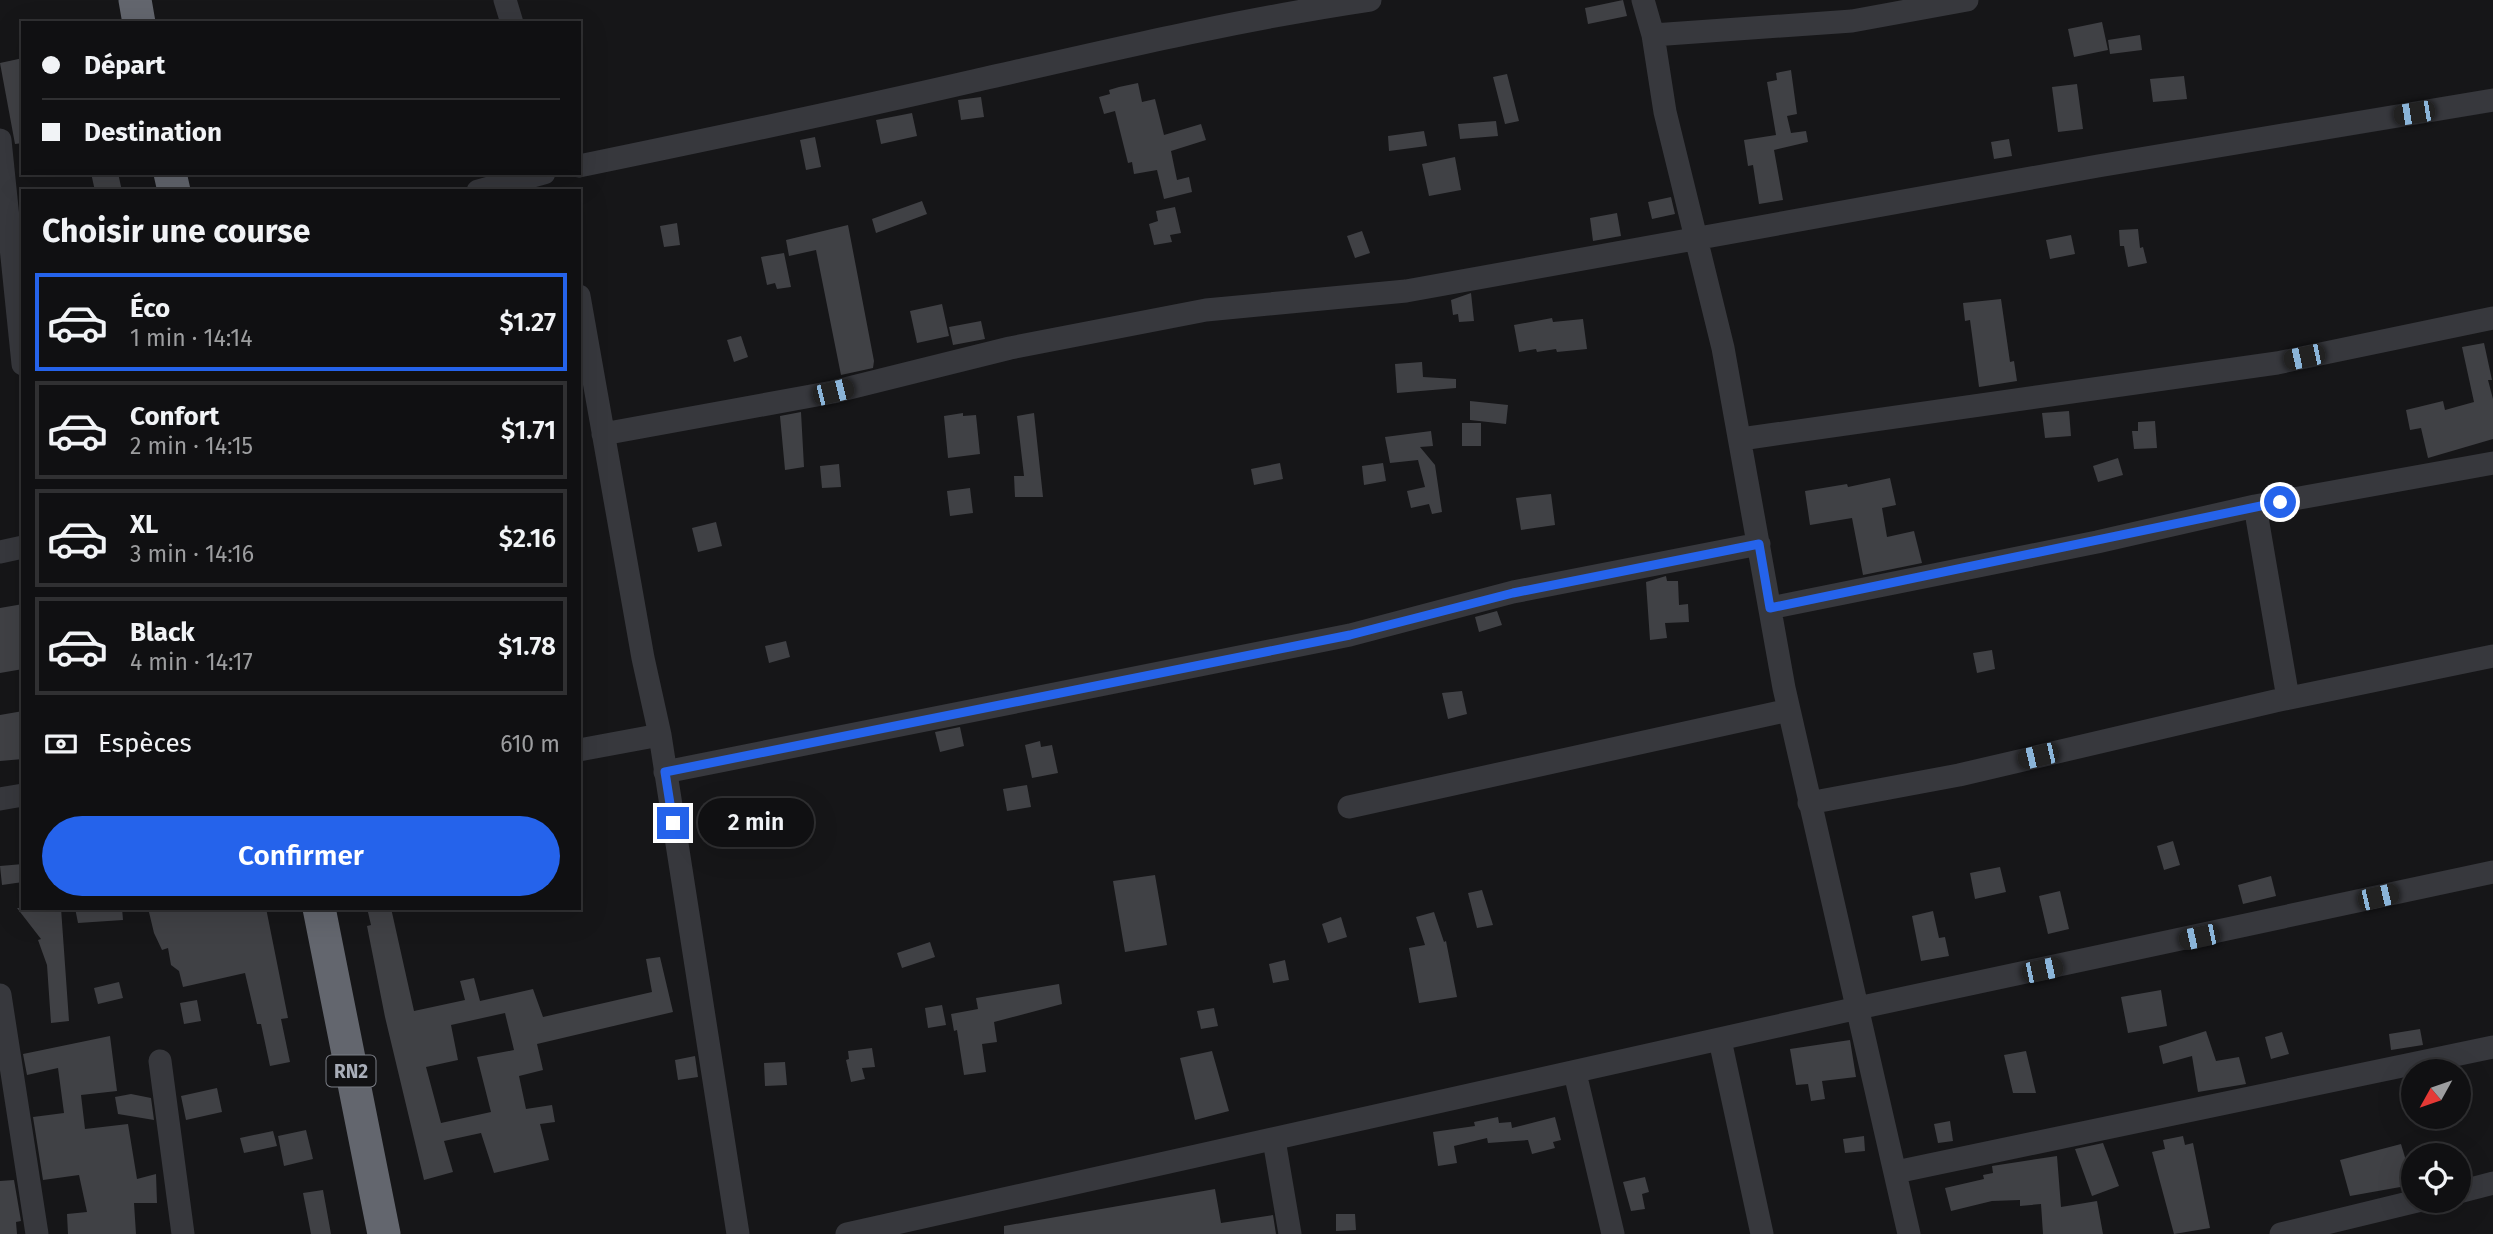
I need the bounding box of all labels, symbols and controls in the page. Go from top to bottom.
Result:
text: Départ [84,50,165,81]
car [2392,99,2437,127]
text: Destination [84,117,222,148]
text: Choisir une course [42,212,310,250]
icon: car [46,291,109,354]
text: Éco [130,293,170,324]
text: $1.27 [500,307,556,338]
text: 1 min · 14:14 [130,324,252,352]
car [2282,342,2327,372]
car [811,377,856,407]
icon: car [46,399,109,462]
text: Confort [130,401,219,432]
text: $1.71 [501,415,556,446]
text: 2 min · 14:15 [130,432,253,460]
route start [2264,486,2296,518]
icon: car [46,507,109,570]
text: XL [130,509,158,540]
text: $2.16 [499,523,556,554]
text: 3 min · 14:16 [130,540,254,568]
icon: car [46,615,109,678]
text: Black [130,617,195,648]
text: $1.78 [498,631,556,662]
text: 4 min · 14:17 [130,648,253,676]
icon: cash [42,725,80,763]
text: Espèces [98,728,192,759]
text: 610 m [500,730,560,758]
car [2016,741,2061,771]
callout: 2 min [698,798,813,848]
route end [657,807,689,839]
text: 2 min [728,808,784,836]
button: Confirmer [42,816,560,896]
car [2356,882,2401,912]
car [2177,922,2222,952]
car [2020,955,2065,985]
road number: RN2 [326,1056,376,1086]
north arrow [2401,1059,2471,1129]
map controls [2401,1059,2471,1213]
button: locate [2401,1143,2471,1213]

